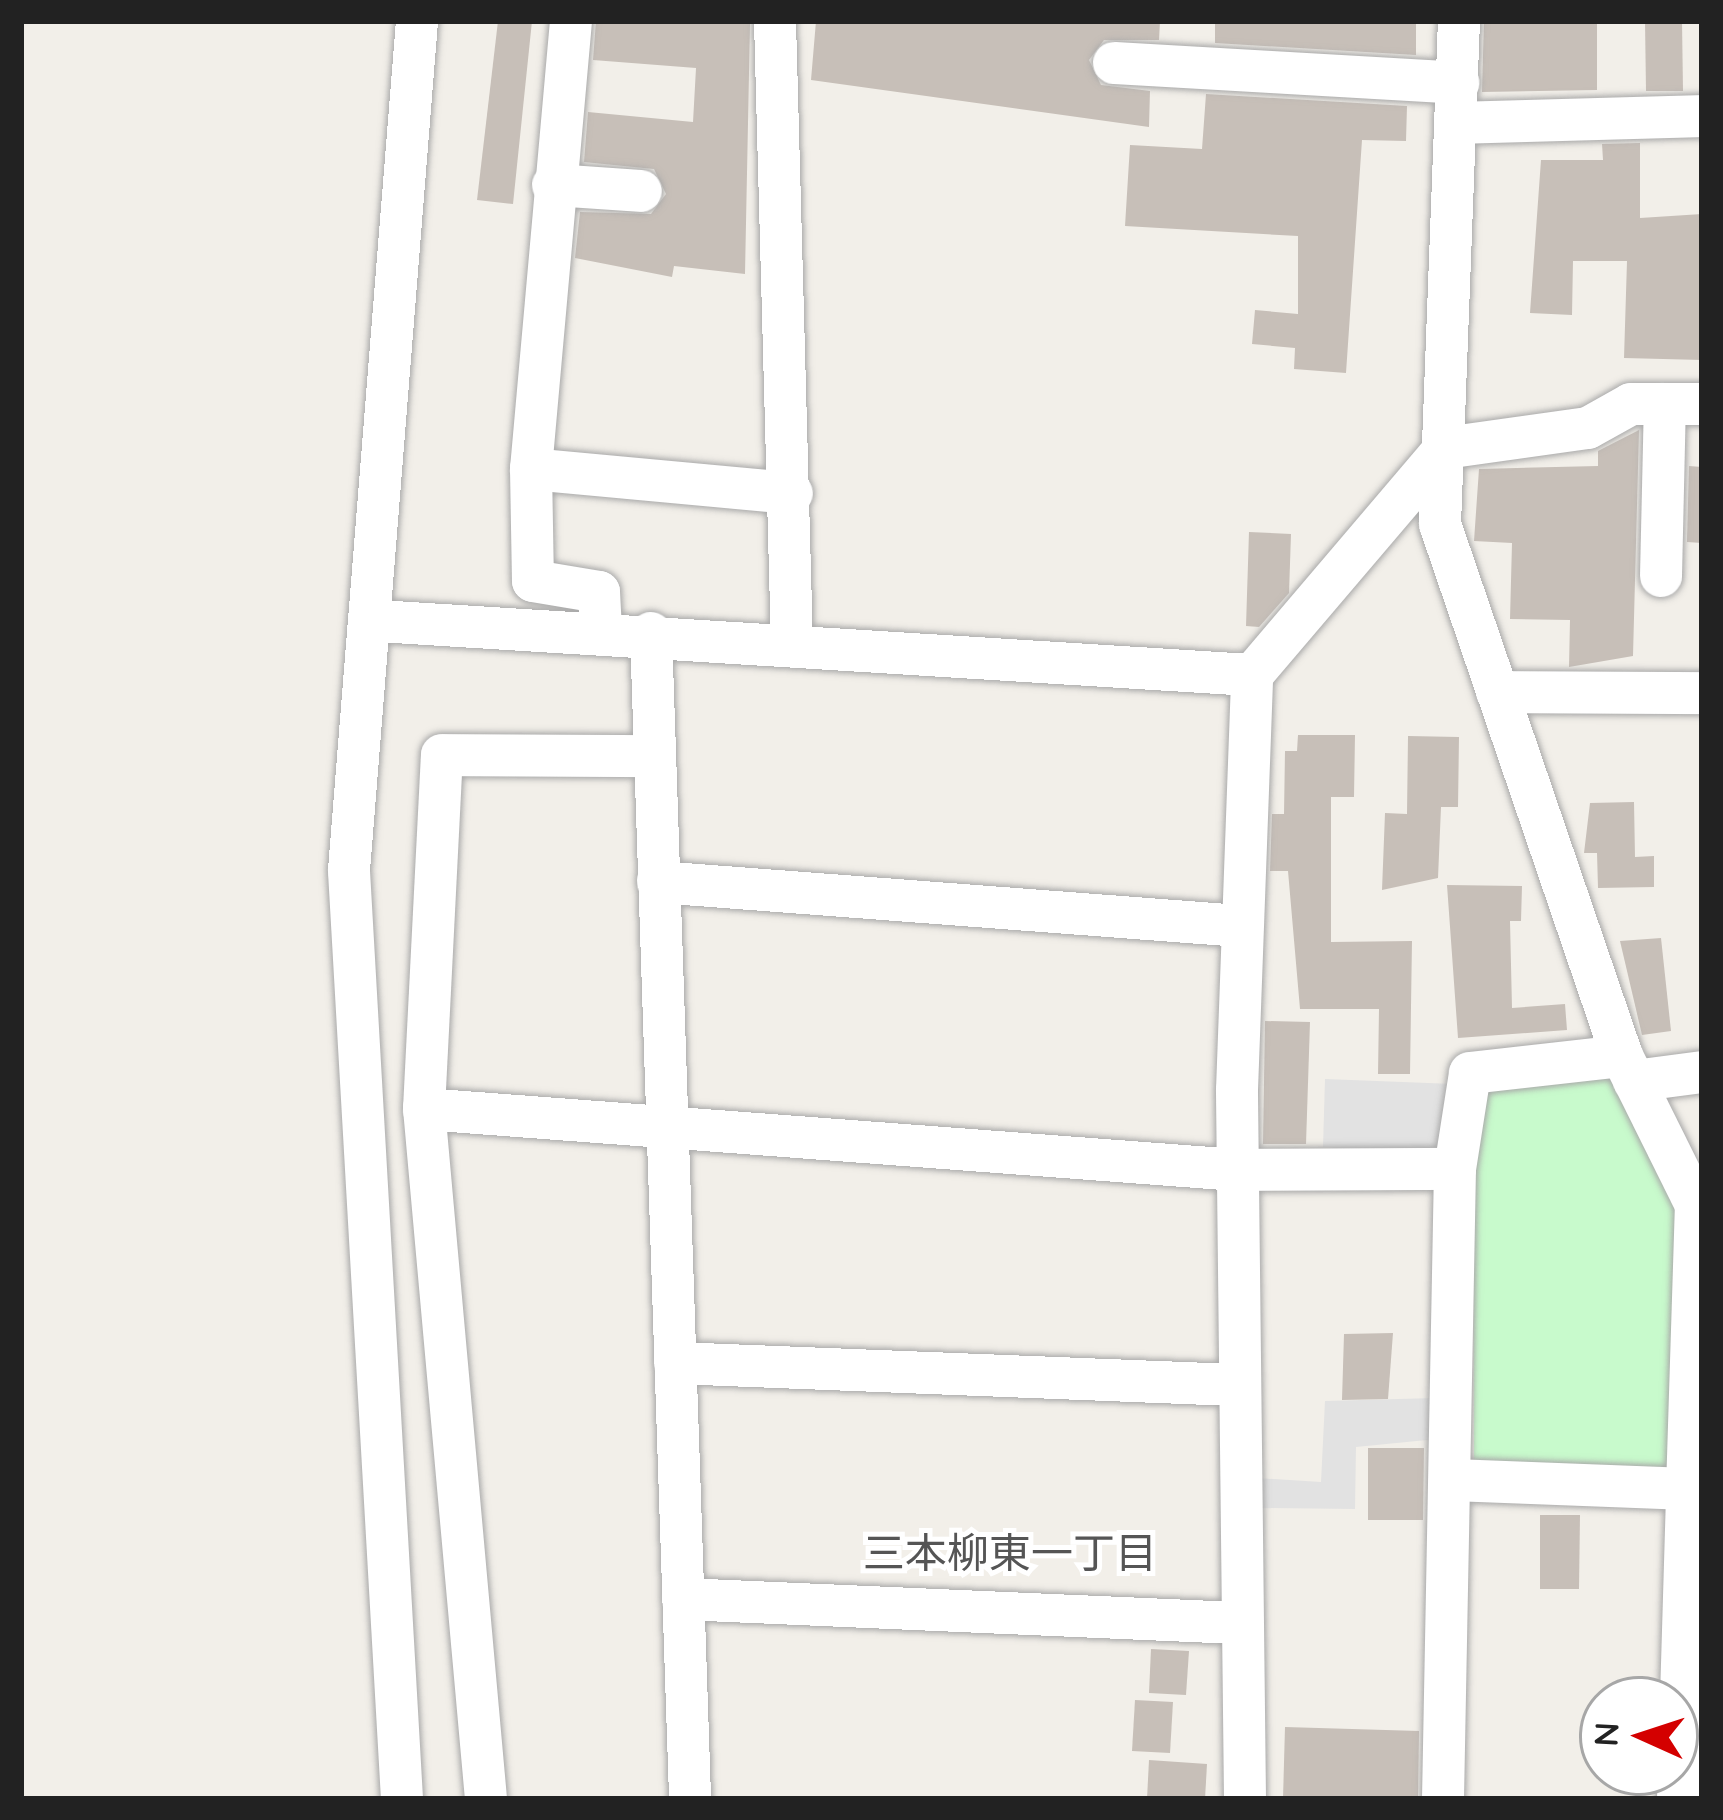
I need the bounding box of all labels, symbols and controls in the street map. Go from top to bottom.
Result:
district label: 三本柳東一丁目 [863,1528,1157,1578]
north arrow [1579,1676,1699,1796]
text: N [1584,1721,1627,1747]

